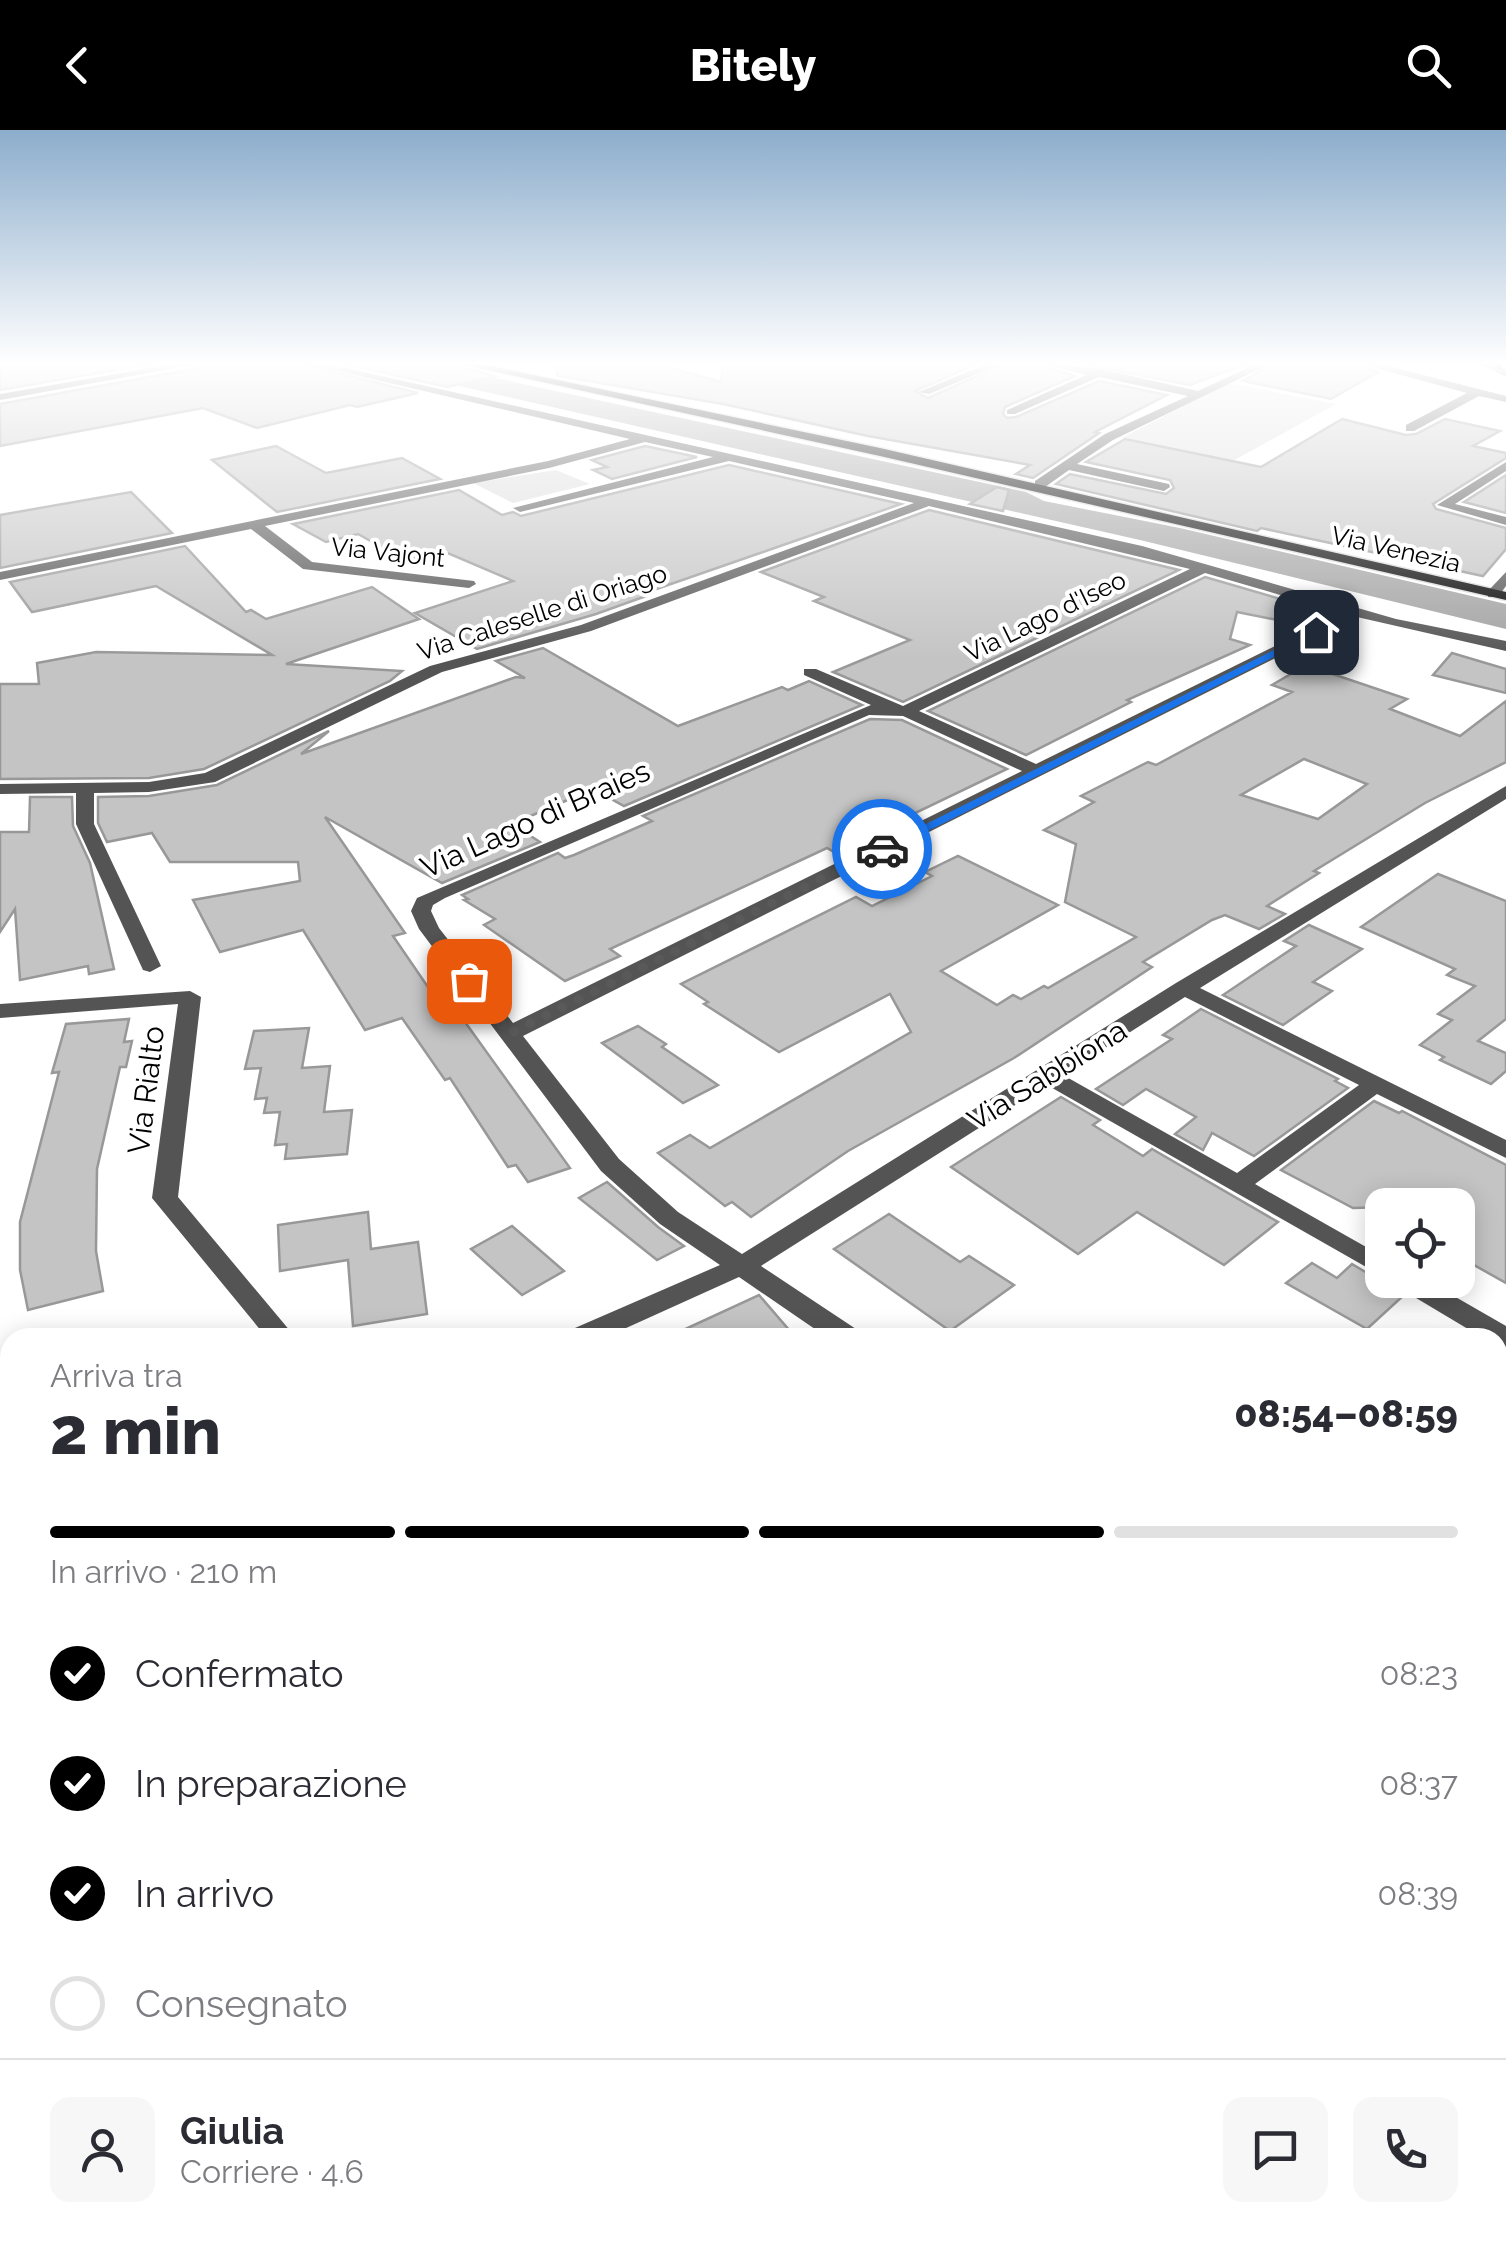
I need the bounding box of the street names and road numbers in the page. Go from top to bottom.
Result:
street label: Via Venezia [1328,520,1464,578]
street label: Via Vajont [330,531,447,573]
street label: Via Caleselle di Oriago [414,558,670,666]
street label: Via Lago d'Iseo [960,564,1130,668]
street label: Via Lago di Braies [415,753,655,885]
street label: Via Sabbiona [961,1012,1133,1138]
street label: Via Rialto [121,1024,171,1156]

